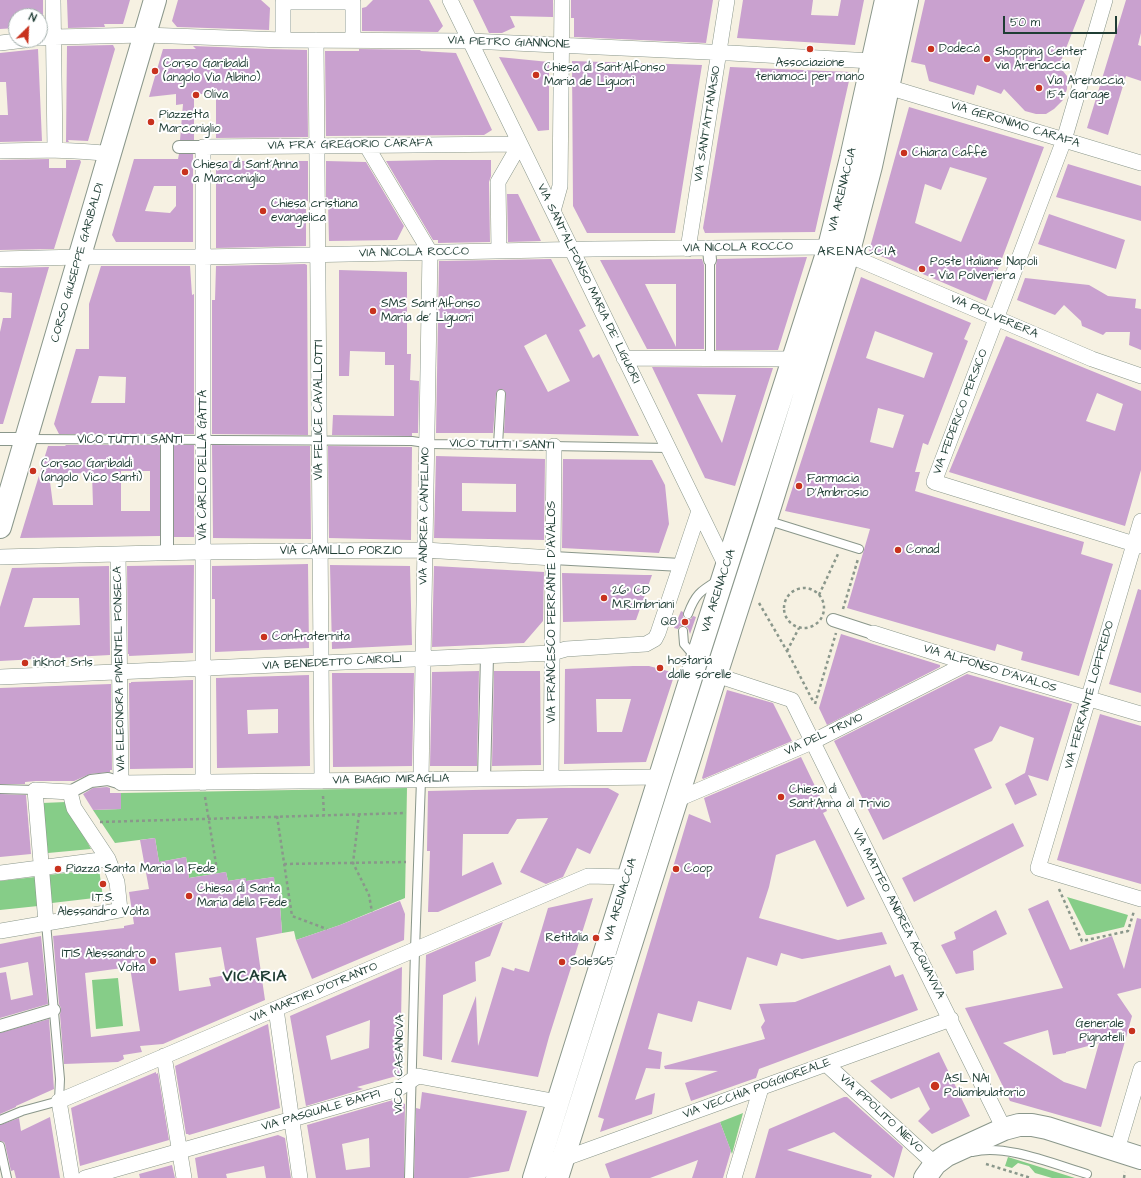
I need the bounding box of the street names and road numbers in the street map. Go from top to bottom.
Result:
street label: VIA PIETRO GIANNONE [447,34,571,52]
street label: VIA SANT'ATTANASIO [692,65,724,183]
street label: VIA GERONIMO CARAFA [949,98,1081,152]
street label: VIA FRA' GREGORIO CARAFA [267,136,433,154]
street label: VIA ARENACCIA [826,146,860,234]
street label: CORSO GIUSEPPE GARIBALDI [48,182,108,344]
street label: VIA SANT'ALFONSO MARIA DE' LIGUORI [533,182,643,386]
street label: VIA NICOLA ROCCO [683,240,793,256]
street label: VIA NICOLA ROCCO [359,245,469,261]
street label: VIA POLVERIERA [948,292,1040,342]
street label: VIA FELICE CAVALLOTTI [312,340,326,480]
street label: VIA FEDERICO PERSICO [930,347,992,477]
street label: VIA CARLO DELLA GATTA [196,390,210,540]
street label: VICO TUTTI I SANTI [77,433,183,447]
street label: VICO TUTTI I SANTI [449,437,555,453]
street label: VIA ANDREA CANTELMO [417,447,433,585]
street label: VIA FRANCESCO FERRANTE D'AVALOS [545,501,559,723]
street label: VIA CAMILLO PORZIO [280,544,402,558]
street label: VIA ARENACCIA [699,547,739,635]
street label: VIA ELEONORA PIMENTEL FONSECA [111,566,129,772]
street label: VIA FERRANTE LOFFREDO [1062,619,1118,771]
street label: VIA ALFONSO D'AVALOS [921,642,1059,696]
street label: VIA BENEDETTO CAIROLI [262,652,402,674]
street label: VIA DEL TRIVIO [782,711,866,759]
street label: VIA BIAGIO MIRAGLIA [332,772,450,788]
street label: VIA MATTEO ANDREA ACQUAVIVA [849,826,947,1002]
street label: VIA ARENACCIA [601,856,641,944]
street label: VIA MARTIRI D'OTRANTO [248,960,380,1026]
street label: VICO I CASANOVA [392,1014,408,1114]
street label: VIA VECCHIA POGGIOREALE [681,1056,833,1122]
street label: VIA IPPOLITO NIEVO [836,1071,926,1157]
street label: VIA PASQUALE BAFFI [260,1087,382,1135]

